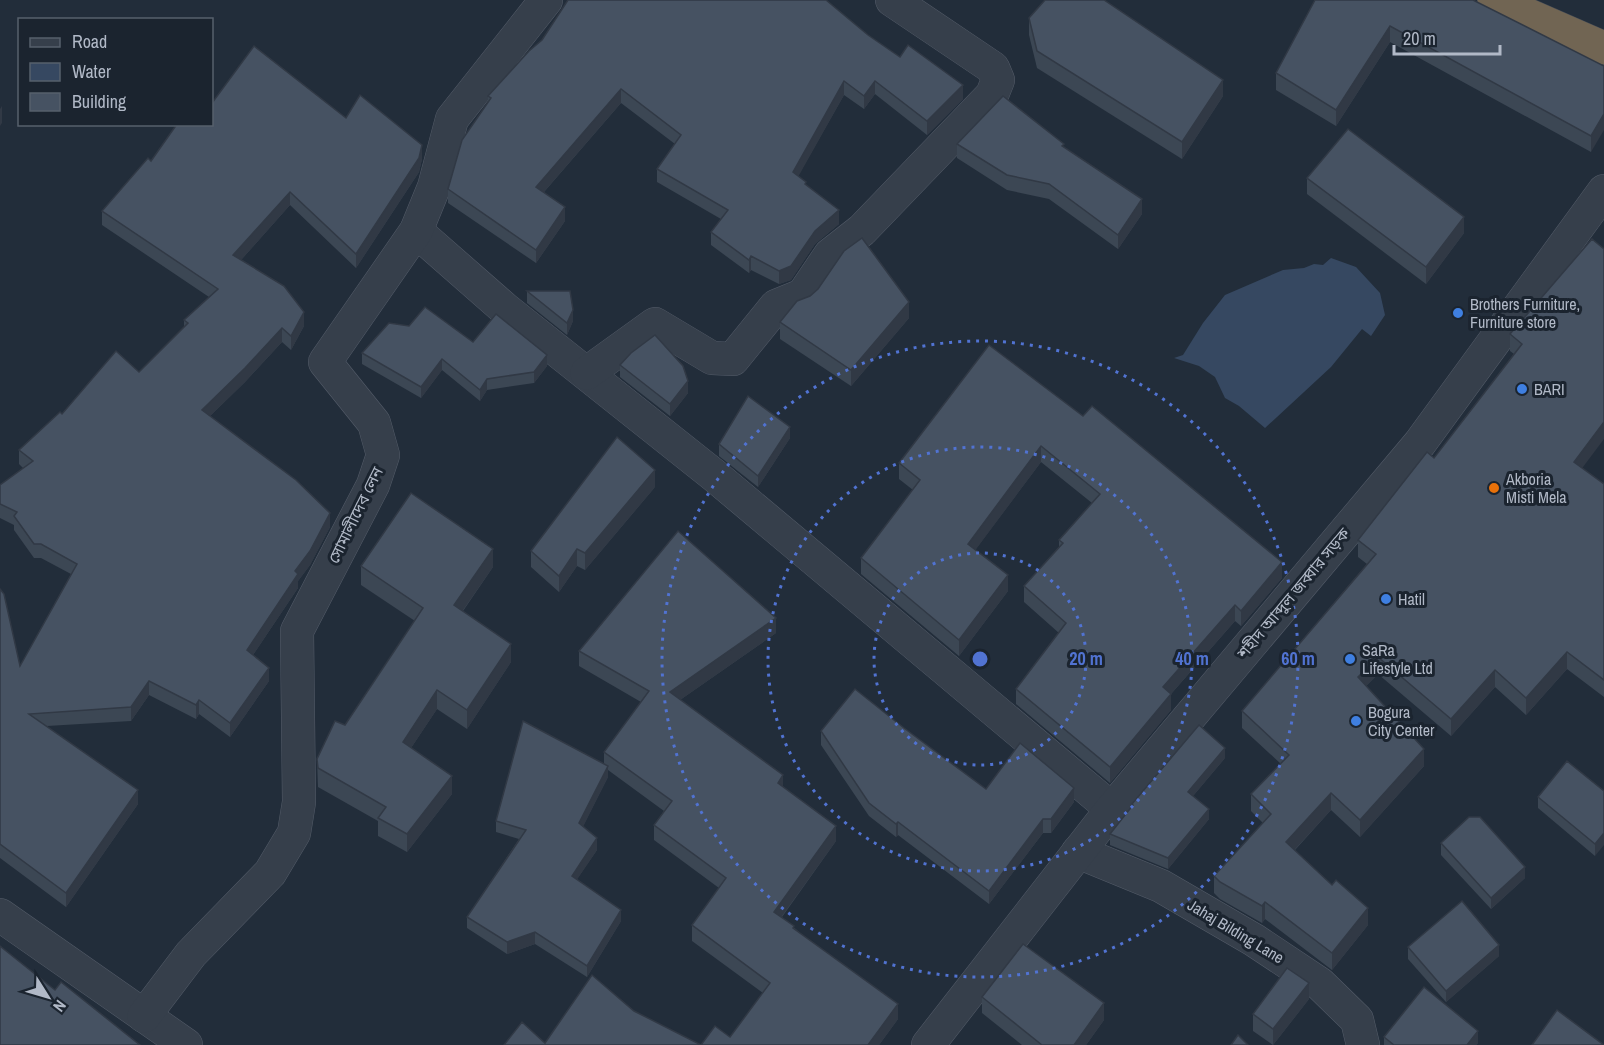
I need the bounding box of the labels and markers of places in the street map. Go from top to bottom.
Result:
place label: Brothers Furniture, Furniture store [1470,293,1580,333]
marker: Brothers Furniture, Furniture store [1451,306,1465,320]
place label: BARI [1534,378,1565,400]
marker: BARI [1515,382,1529,396]
place label: Akboria Misti Mela [1505,468,1567,508]
marker: Akboria Misti Mela [1487,481,1501,495]
place label: Hatil [1398,588,1425,610]
marker: Hatil [1379,592,1393,606]
place label: SaRa Lifestyle Ltd [1362,639,1433,679]
centre of rings [970,649,990,669]
marker: SaRa Lifestyle Ltd [1343,652,1357,666]
place label: Bogura City Center [1368,701,1435,741]
marker: Bogura City Center [1349,714,1363,728]

